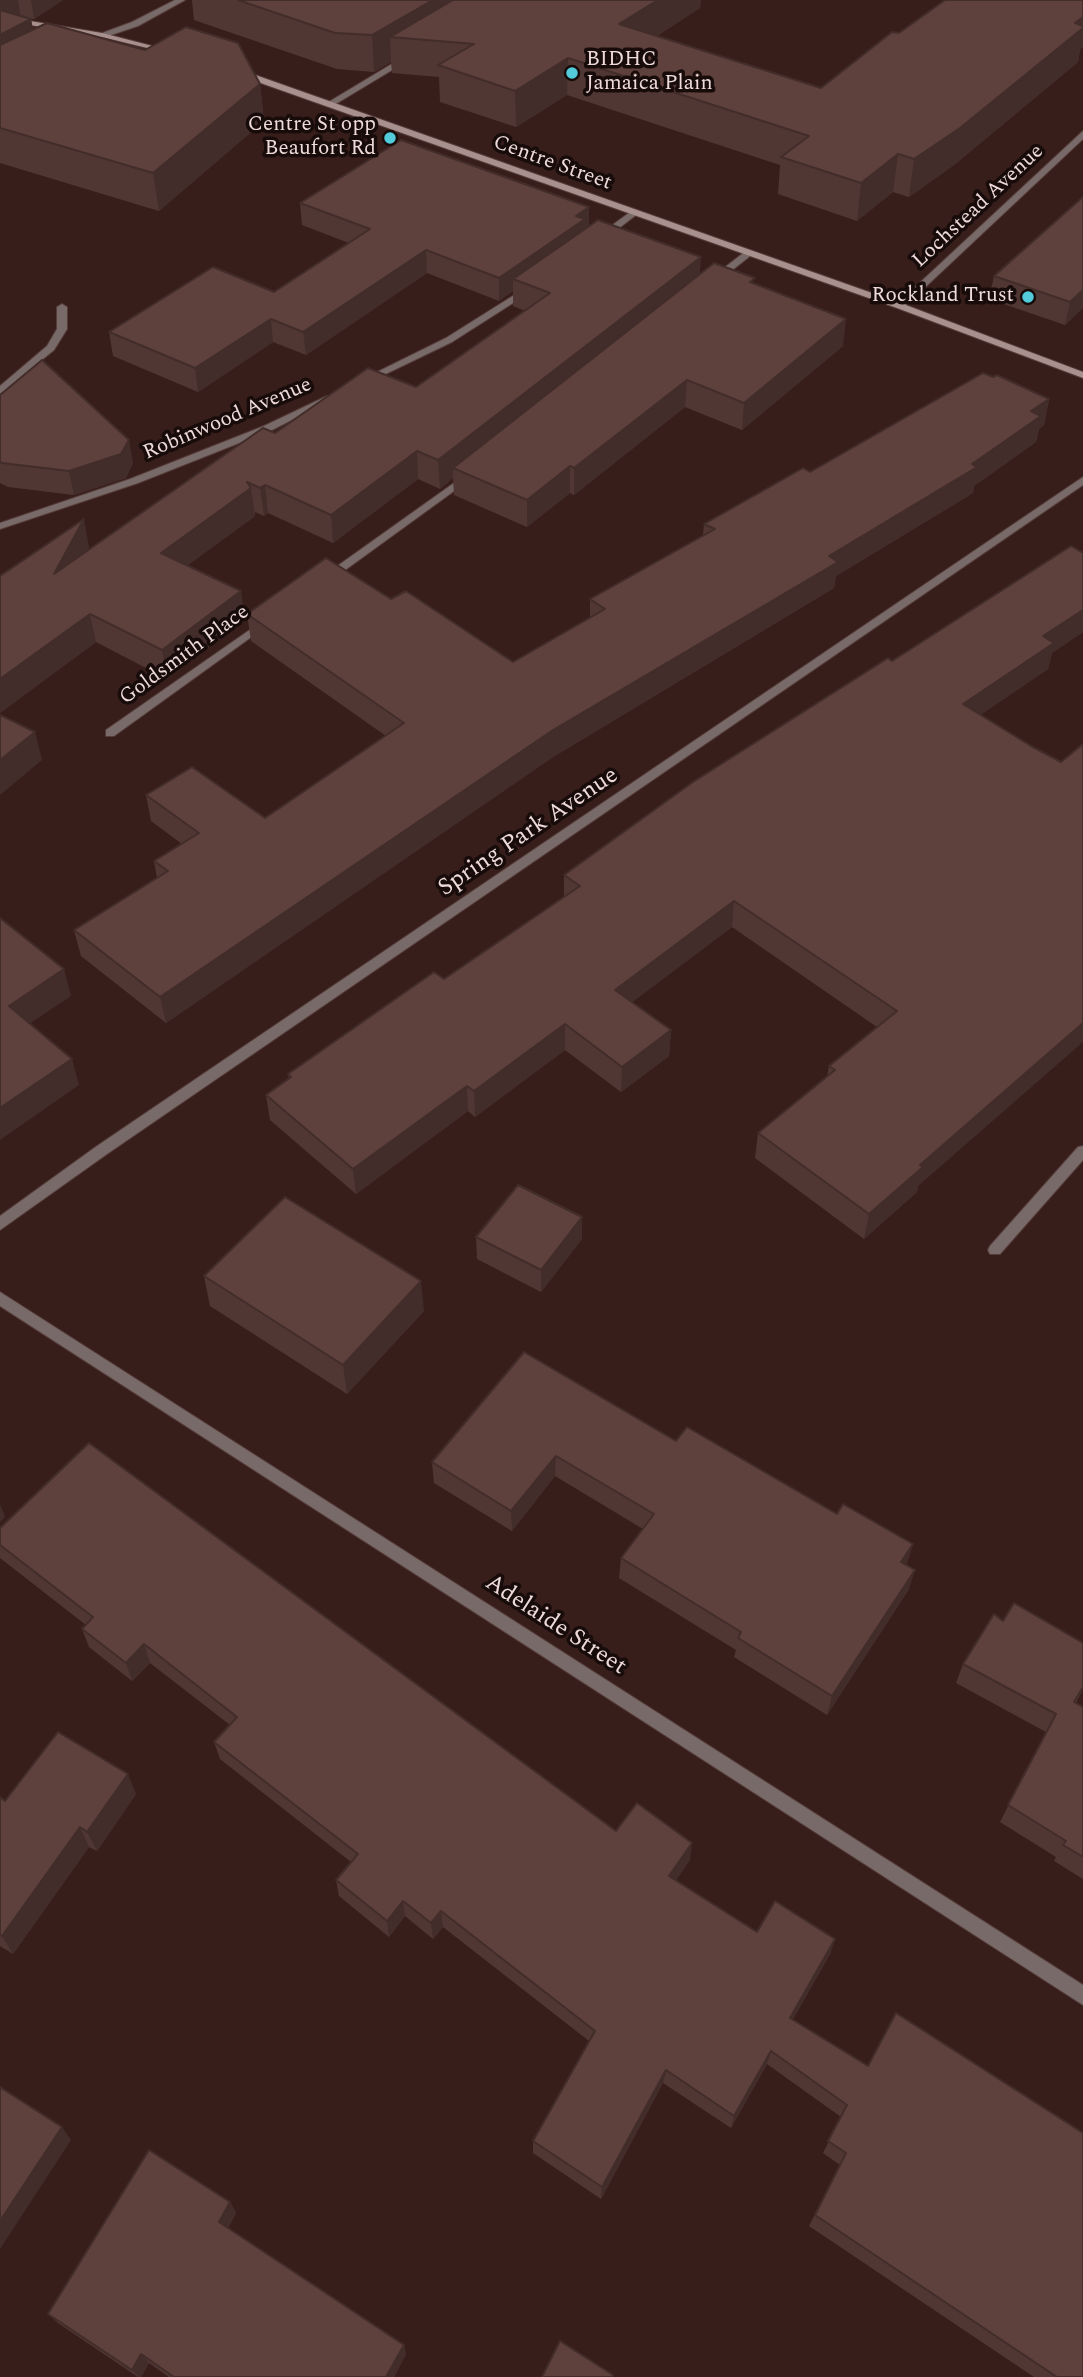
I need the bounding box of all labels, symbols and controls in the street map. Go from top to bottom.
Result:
place label: BIDHC Jamaica Plain [586,48,713,98]
marker: BIDHC Jamaica Plain [564,65,580,81]
place label: Centre St opp Beaufort Rd [248,113,376,163]
marker: Centre St opp Beaufort Rd [382,130,398,146]
street label: Centre Street [489,131,615,197]
street label: Lochstead Avenue [908,140,1050,274]
place label: Rockland Trust [872,284,1014,310]
marker: Rockland Trust [1020,289,1036,305]
street label: Robinwood Avenue [140,373,316,467]
street label: Goldsmith Place [115,601,255,711]
street label: Spring Park Avenue [433,762,625,904]
street label: Adelaide Street [479,1570,631,1682]

